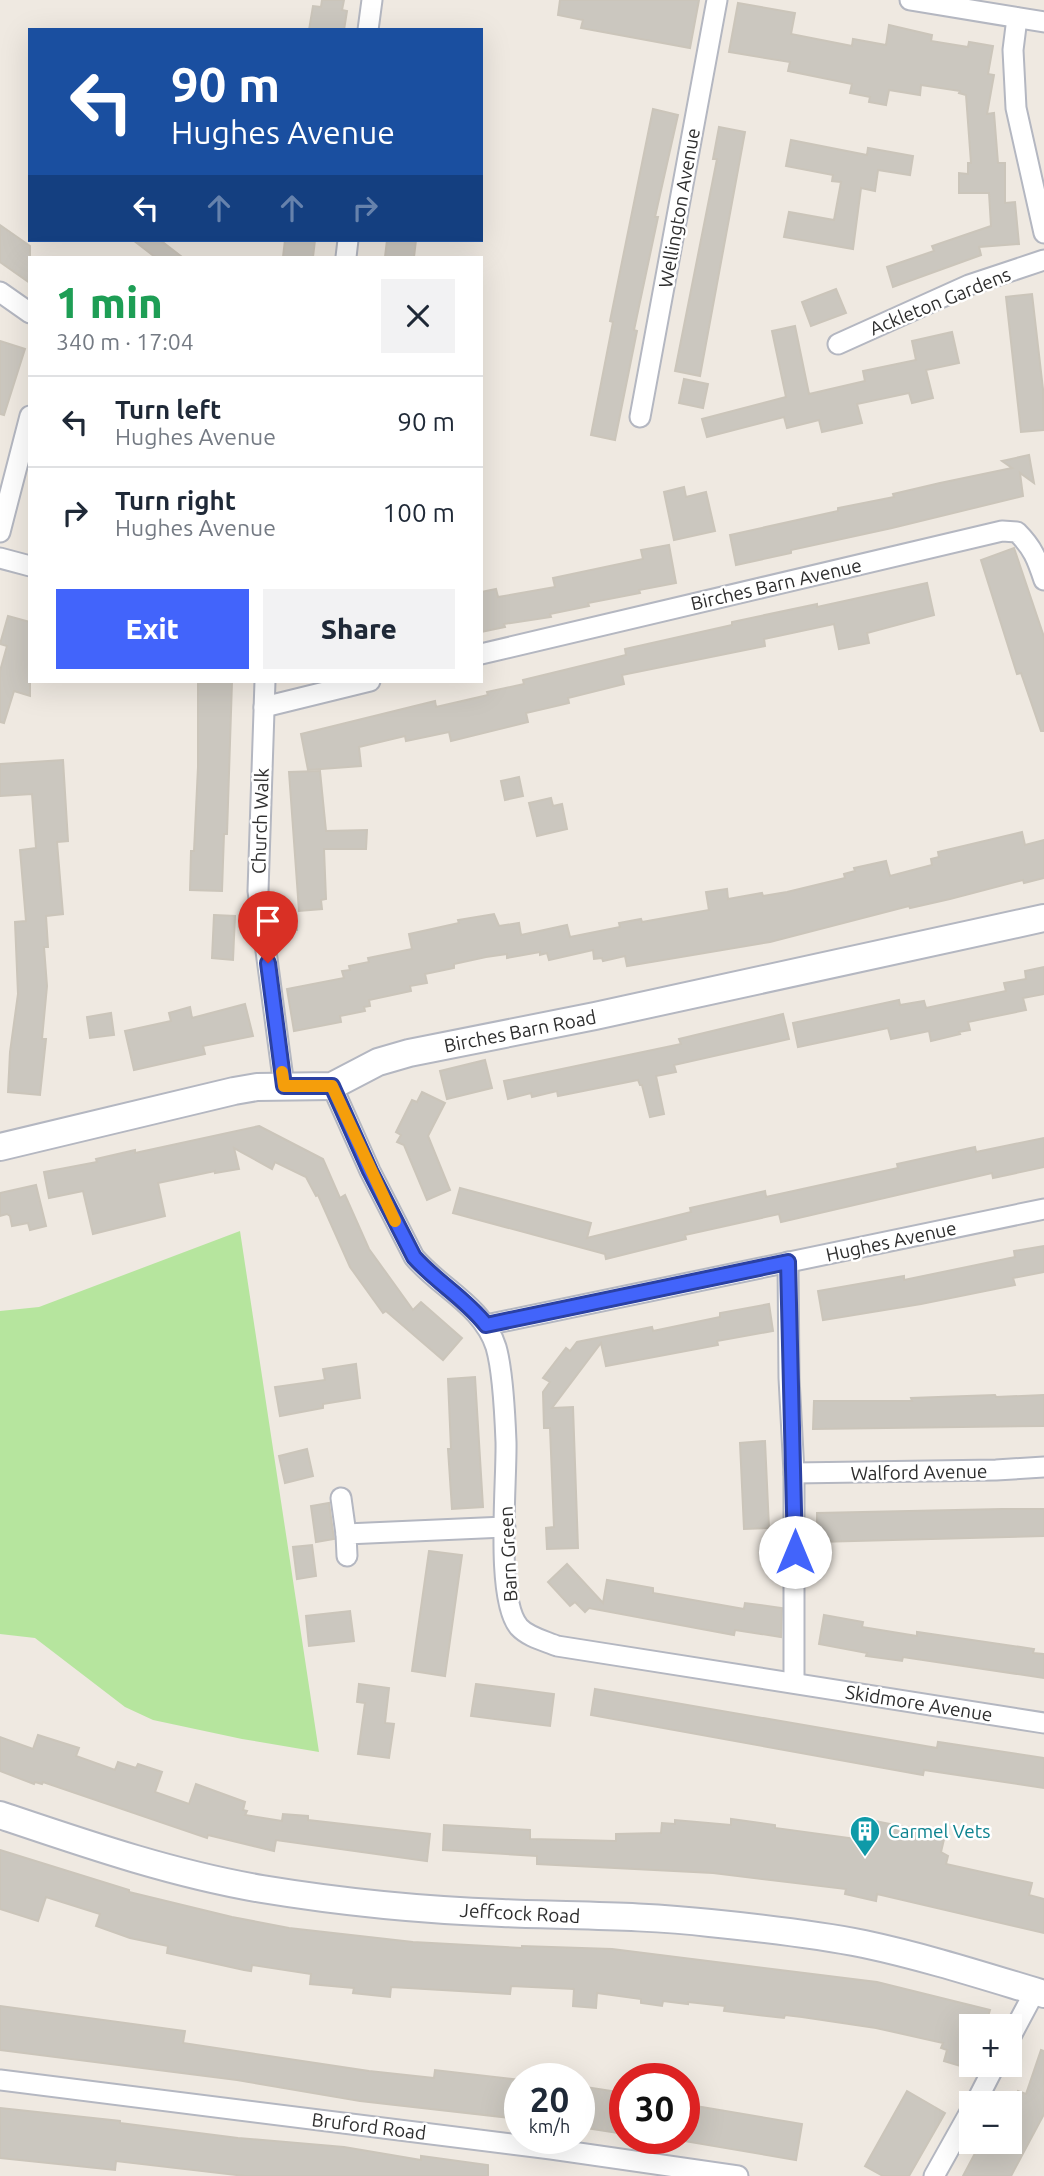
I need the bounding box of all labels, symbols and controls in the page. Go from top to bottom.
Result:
icon: left [56,56,147,147]
text: 90 m [171,56,280,111]
text: Hughes Avenue [171,114,395,150]
street label: Wellington Avenue [654,126,704,290]
icon: left [127,189,165,227]
icon: ahead [200,189,238,227]
icon: ahead [273,189,311,227]
icon: right [346,189,384,227]
street label: Ackleton Gardens [866,263,1014,339]
text: 1 min [56,279,163,326]
button: close [381,279,455,353]
text: 340 m · 17:04 [56,329,194,354]
text: Turn left [115,395,221,424]
icon: left [56,403,94,441]
text: 90 m [397,407,455,436]
text: Hughes Avenue [115,424,276,449]
text: Turn right [115,486,236,515]
icon: right [56,494,94,532]
text: 100 m [383,498,455,527]
text: Hughes Avenue [115,515,276,540]
street label: Birches Barn Avenue [688,554,864,614]
button: Exit [56,589,249,669]
button: Share [263,589,455,669]
street label: Church Walk [247,767,273,874]
pin [238,891,298,963]
icon: arrive [249,902,287,940]
street label: Birches Barn Road [442,1005,598,1057]
street label: Hughes Avenue [824,1216,958,1266]
street label: Walford Avenue [850,1460,988,1484]
street label: Barn Green [495,1506,521,1602]
position arrow [758,1515,832,1589]
street label: Skidmore Avenue [844,1680,994,1726]
building icon: Carmel Vets [848,1814,882,1858]
place label: Carmel Vets [888,1820,990,1842]
street label: Jeffcock Road [459,1899,581,1927]
map controls [959,2014,1022,2154]
button: + [959,2014,1022,2077]
speed limit sign: 30 [609,2063,700,2154]
text: 20 [530,2079,569,2119]
button: − [959,2091,1022,2154]
street label: Bruford Road [311,2108,427,2144]
text: km/h [529,2116,570,2136]

